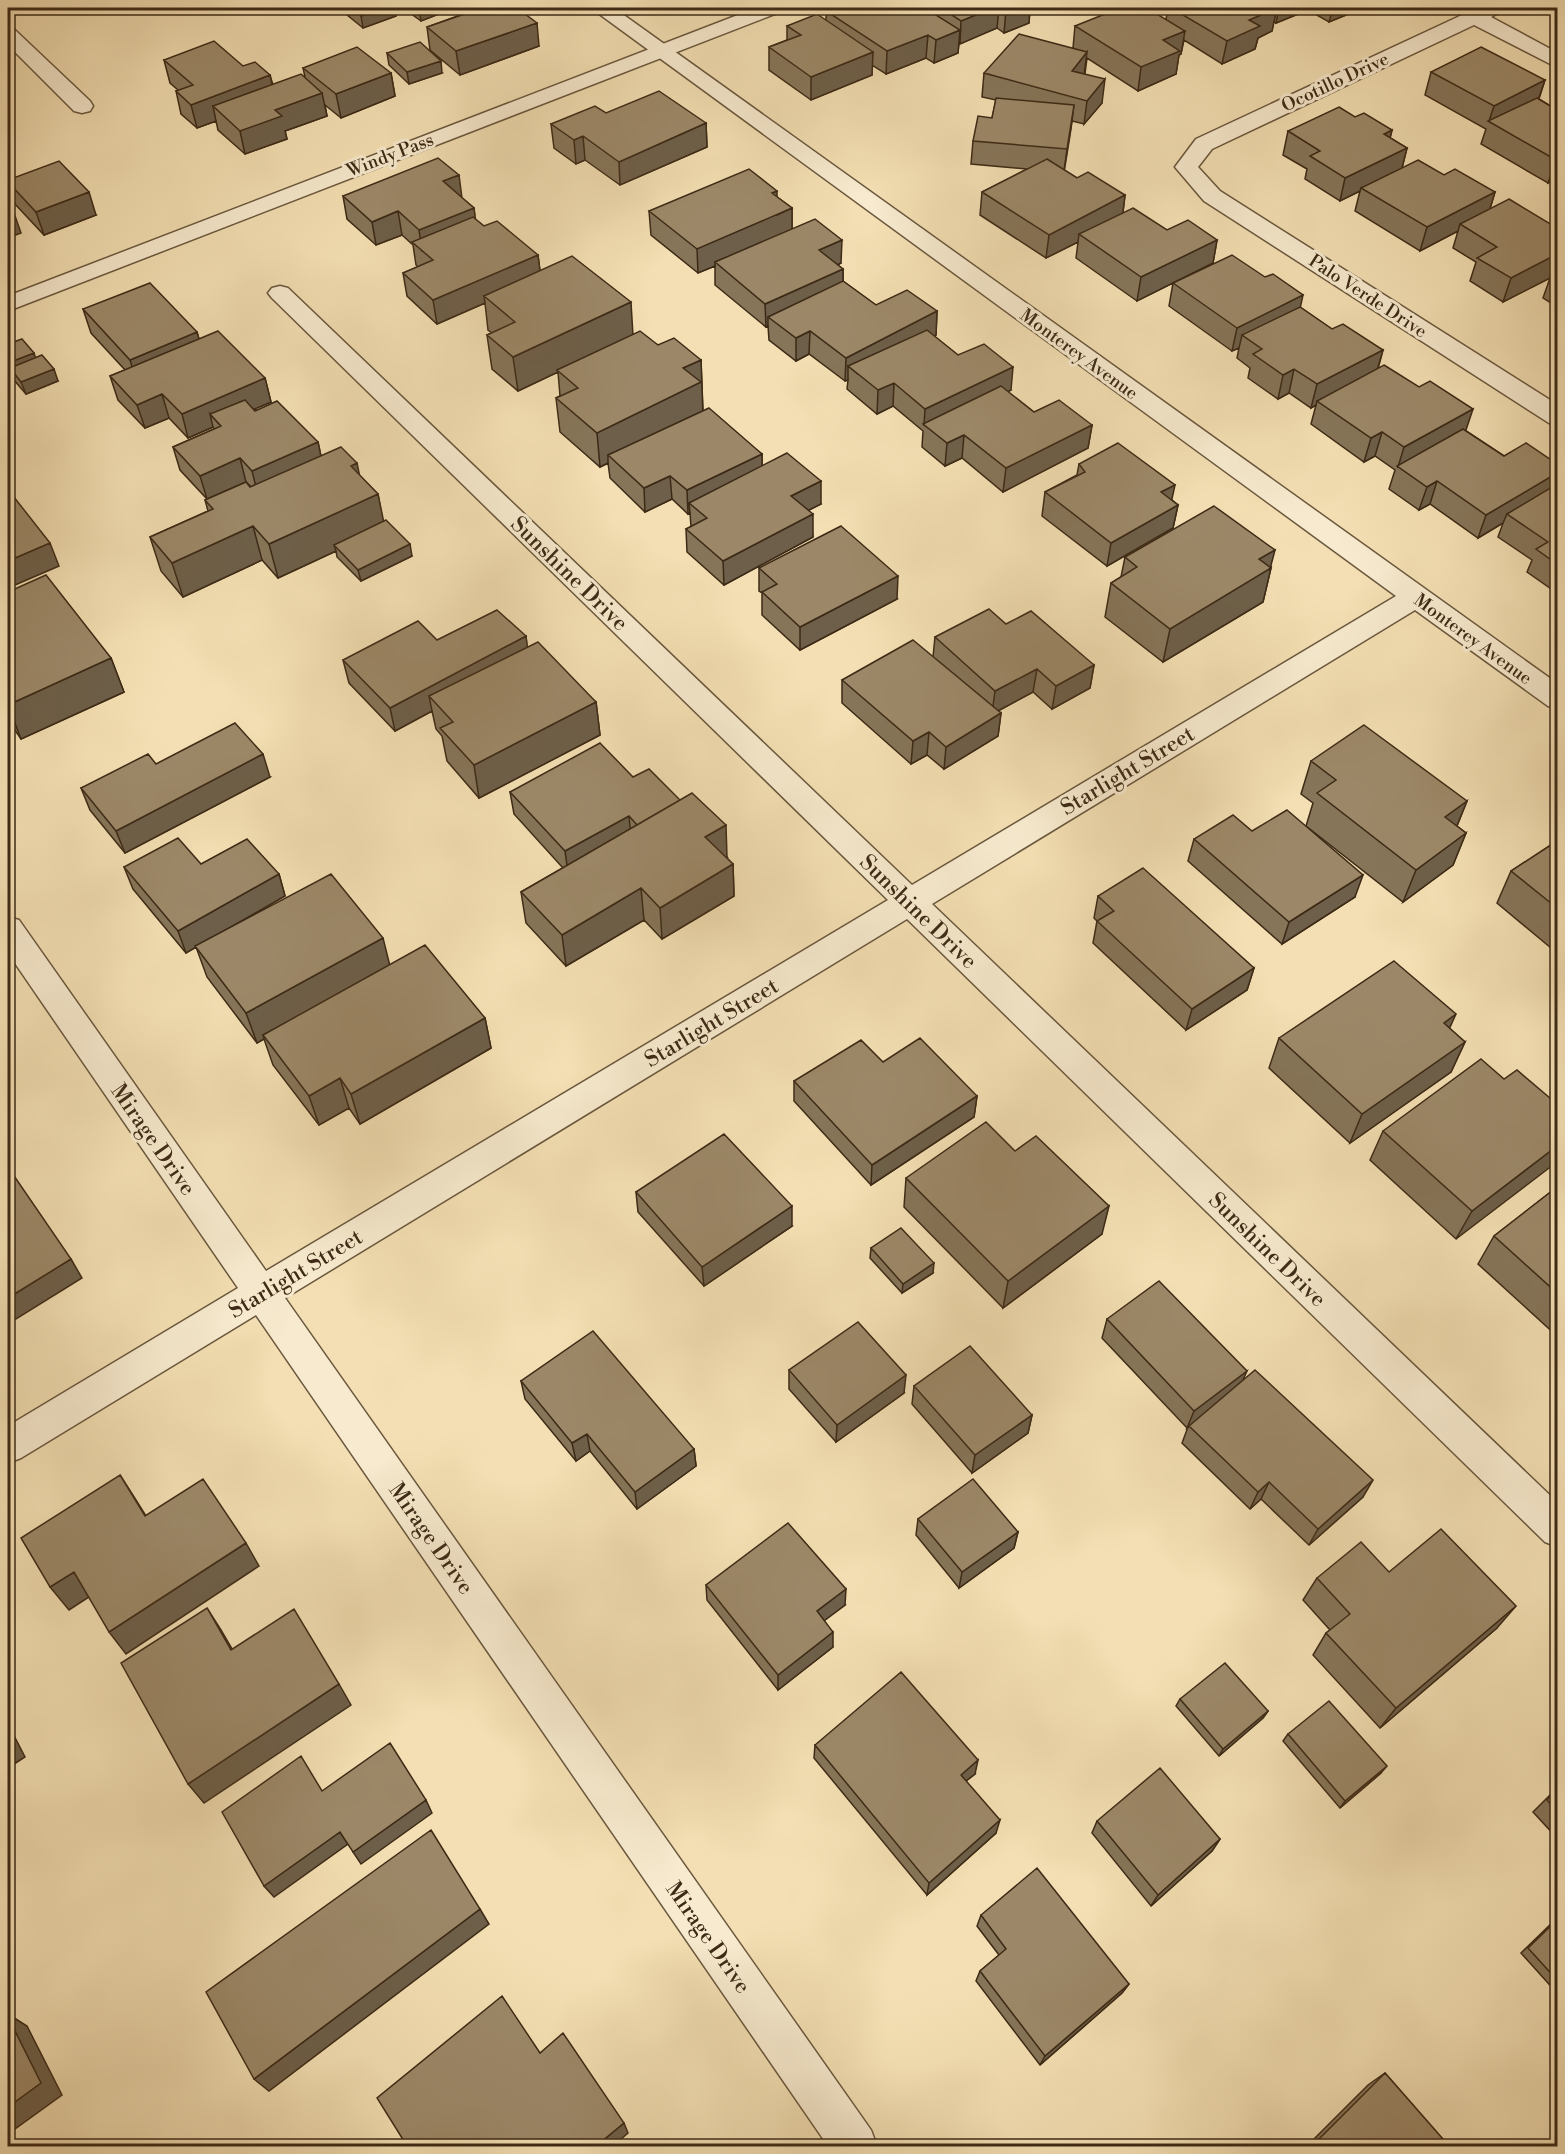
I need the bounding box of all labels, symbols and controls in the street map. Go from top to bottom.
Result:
street label: Ocotillo Drive [1278,48,1393,117]
street label: Windy Pass [342,128,437,183]
street label: Palo Verde Drive [1304,250,1431,343]
street label: Monterey Avenue [1015,304,1142,405]
street label: Sunshine Drive [505,511,633,637]
street label: Monterey Avenue [1409,589,1536,690]
street label: Starlight Street [1056,721,1200,822]
street label: Sunshine Drive [854,849,982,975]
street label: Starlight Street [640,973,784,1074]
street label: Mirage Drive [104,1079,201,1201]
street label: Sunshine Drive [1203,1187,1331,1313]
street label: Starlight Street [224,1224,368,1325]
street label: Mirage Drive [382,1478,479,1600]
street label: Mirage Drive [659,1877,756,1999]

